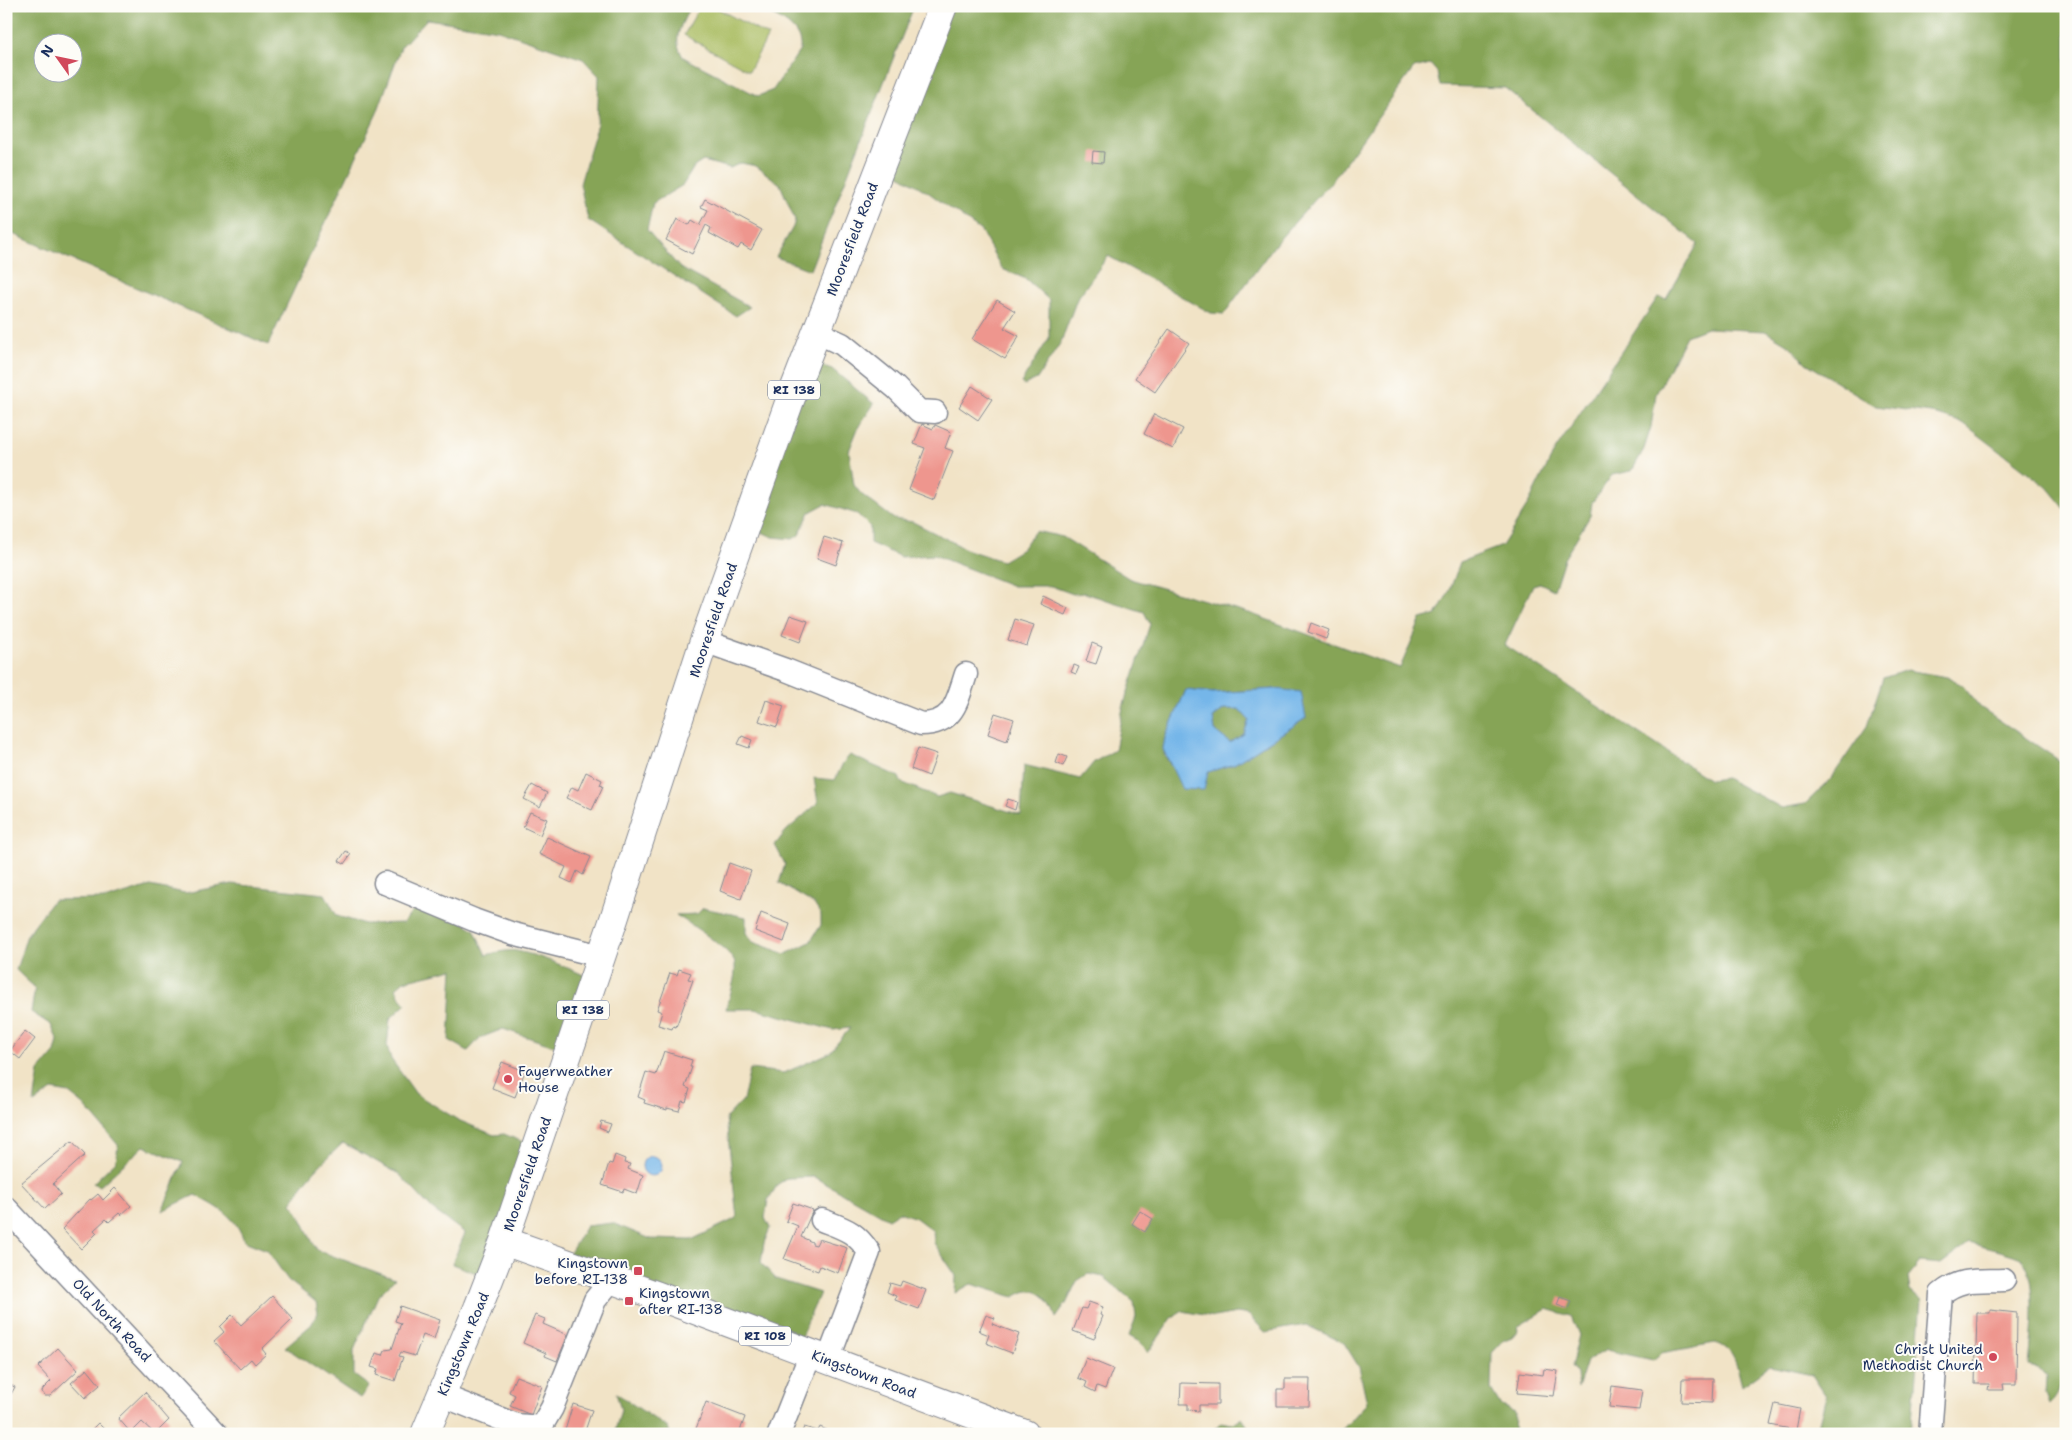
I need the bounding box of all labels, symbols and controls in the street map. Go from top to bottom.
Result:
north arrow [32,32,82,82]
text: N [37,41,58,60]
street label: Mooresfield Road [822,180,882,298]
road number: RI 138 [768,380,820,400]
street label: Mooresfield Road [685,560,741,680]
road number: RI 138 [557,1000,609,1020]
place label: Fayerweather House [518,1062,613,1096]
marker: Fayerweather House [502,1073,514,1085]
street label: Mooresfield Road [499,1114,555,1234]
place label: Kingstown before RI-138 [535,1254,628,1288]
marker: Kingstown before RI-138 [632,1265,644,1277]
street label: Old North Road [69,1275,155,1366]
place label: Kingstown after RI-138 [639,1284,723,1318]
street label: Kingstown Road [433,1289,493,1399]
marker: Kingstown after RI-138 [623,1295,635,1307]
road number: RI 108 [739,1326,791,1345]
place label: Christ United Methodist Church [1863,1340,1983,1374]
street label: Kingstown Road [809,1346,919,1402]
marker: Christ United Methodist Church [1987,1351,1999,1363]

